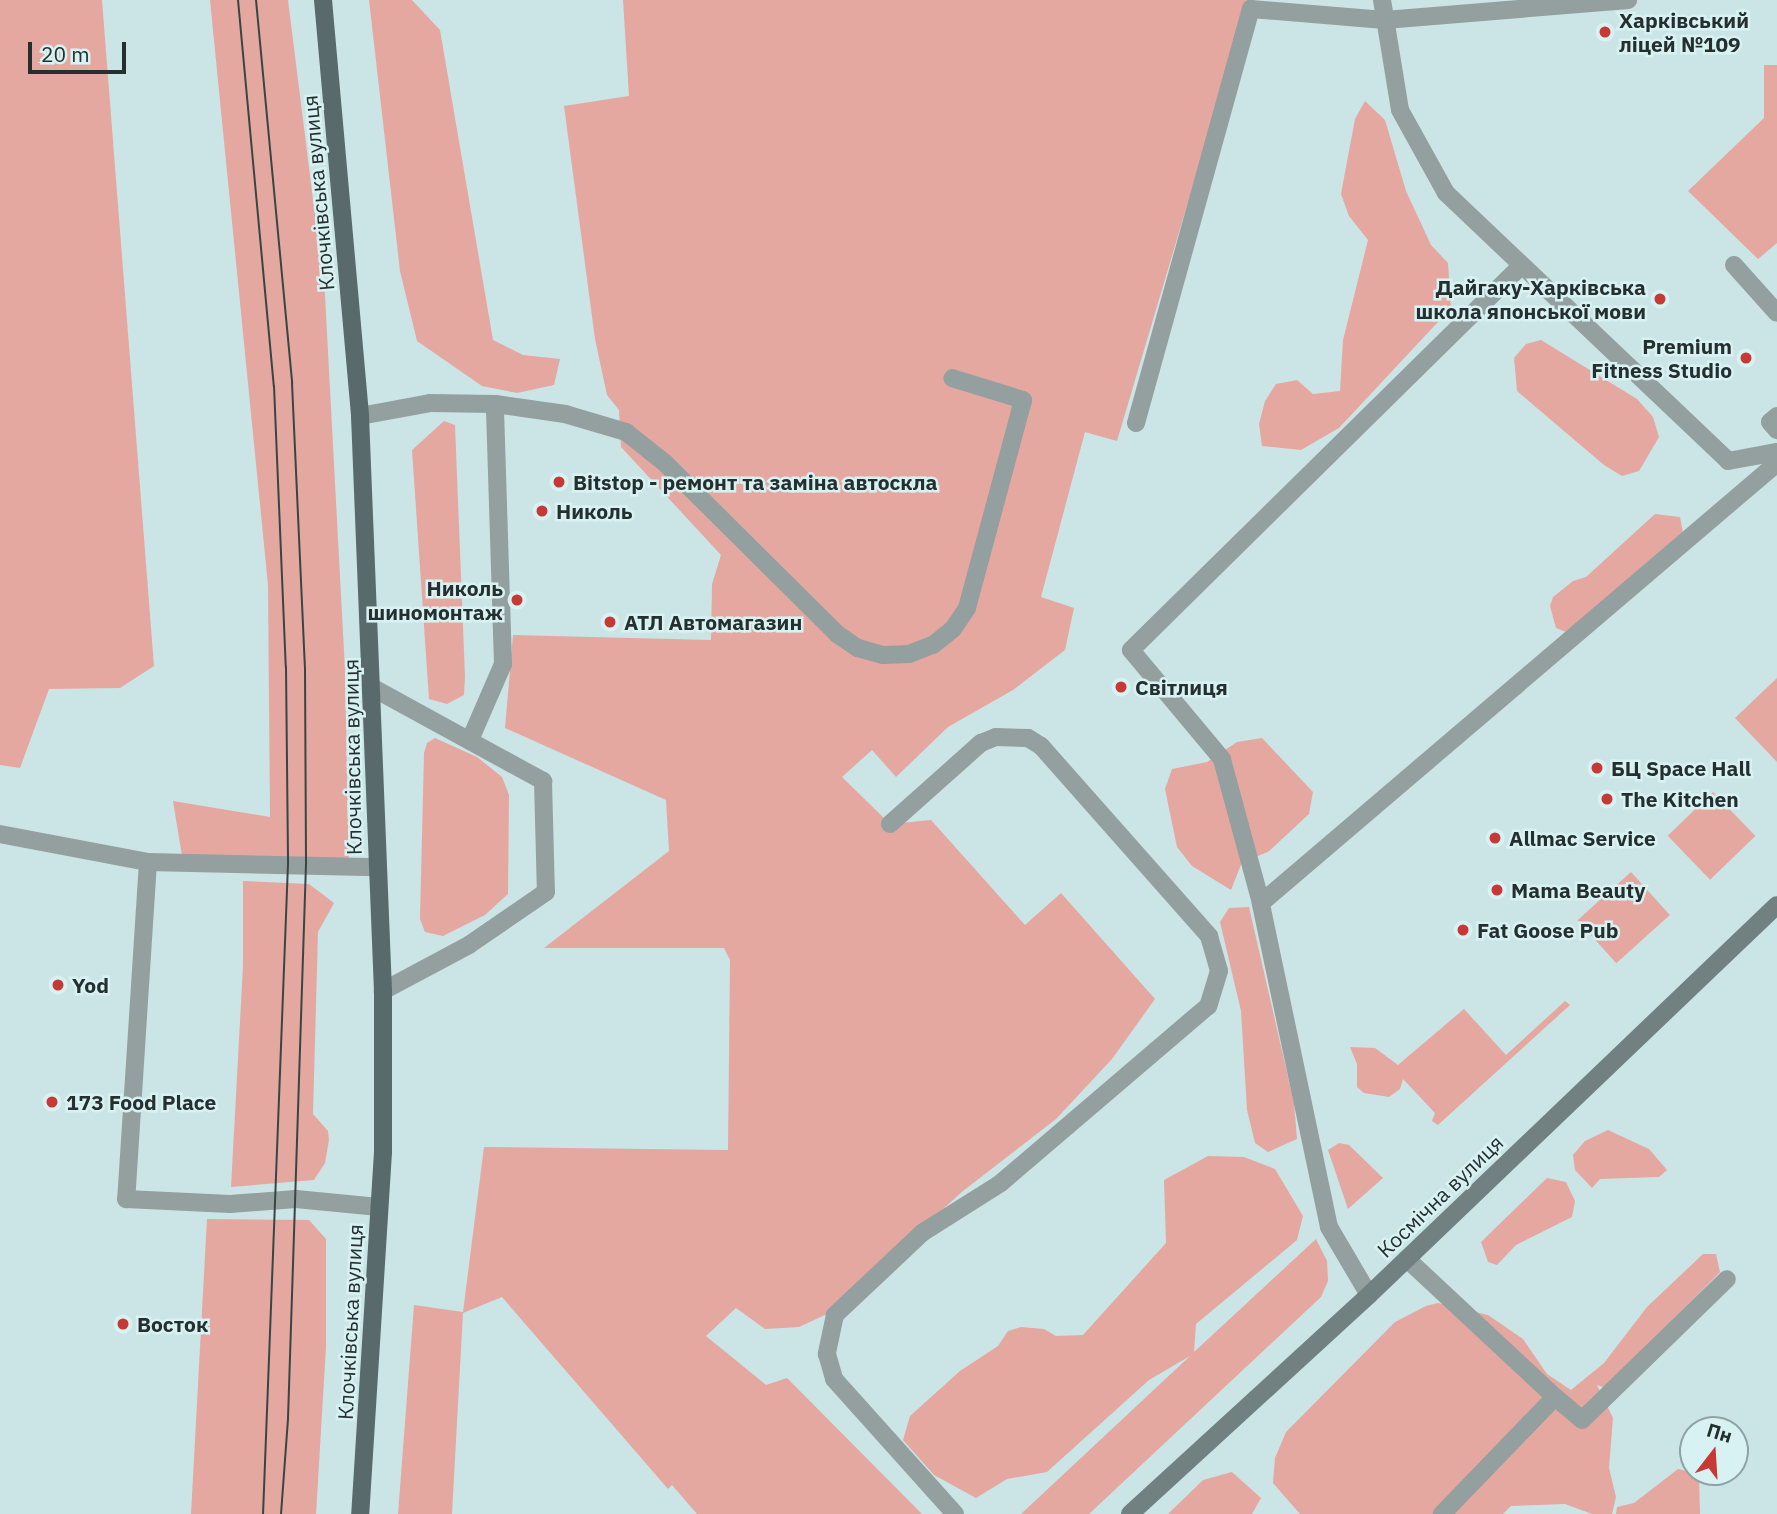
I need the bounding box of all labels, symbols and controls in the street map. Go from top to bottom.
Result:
place label: Харківський ліцей №109 [1619,7,1749,57]
marker: Харківський ліцей №109 [1597,24,1613,40]
scale bar [32,28,130,72]
text: 20 m [41,40,90,68]
street label: Клочківська вулиця [297,94,339,292]
place label: Дайгаку-Харківська школа японської мови [1416,274,1646,324]
marker: Дайгаку-Харківська школа японської мови [1652,291,1668,307]
place label: Premium Fitness Studio [1591,333,1732,383]
marker: Premium Fitness Studio [1738,350,1754,366]
place label: Bitstop - ремонт та заміна автоскла [573,469,938,495]
marker: Bitstop - ремонт та заміна автоскла [551,474,567,490]
place label: Николь [556,498,633,524]
marker: Николь [534,503,550,519]
place label: Николь шиномонтаж [367,575,503,625]
marker: Николь шиномонтаж [509,592,525,608]
place label: АТЛ Автомагазин [624,609,802,635]
marker: АТЛ Автомагазин [602,614,618,630]
street label: Клочківська вулиця [338,659,366,855]
place label: Світлиця [1135,674,1228,700]
marker: Світлиця [1113,679,1129,695]
place label: БЦ Space Hall [1611,755,1751,781]
marker: БЦ Space Hall [1589,760,1605,776]
place label: The Kitchen [1621,786,1739,812]
marker: The Kitchen [1599,791,1615,807]
place label: Allmac Service [1509,825,1656,851]
marker: Allmac Service [1487,830,1503,846]
place label: Mama Beauty [1511,877,1645,903]
marker: Mama Beauty [1489,882,1505,898]
place label: Fat Goose Pub [1477,917,1618,943]
marker: Fat Goose Pub [1455,922,1471,938]
place label: Yod [72,972,109,998]
marker: Yod [50,977,66,993]
place label: 173 Food Place [66,1089,216,1115]
marker: 173 Food Place [44,1094,60,1110]
street label: Космічна вулиця [1372,1130,1508,1262]
street label: Клочківська вулиця [332,1223,368,1421]
place label: Восток [137,1311,208,1337]
marker: Восток [115,1316,131,1332]
north arrow [1679,1416,1749,1486]
text: Пн [1704,1418,1735,1448]

